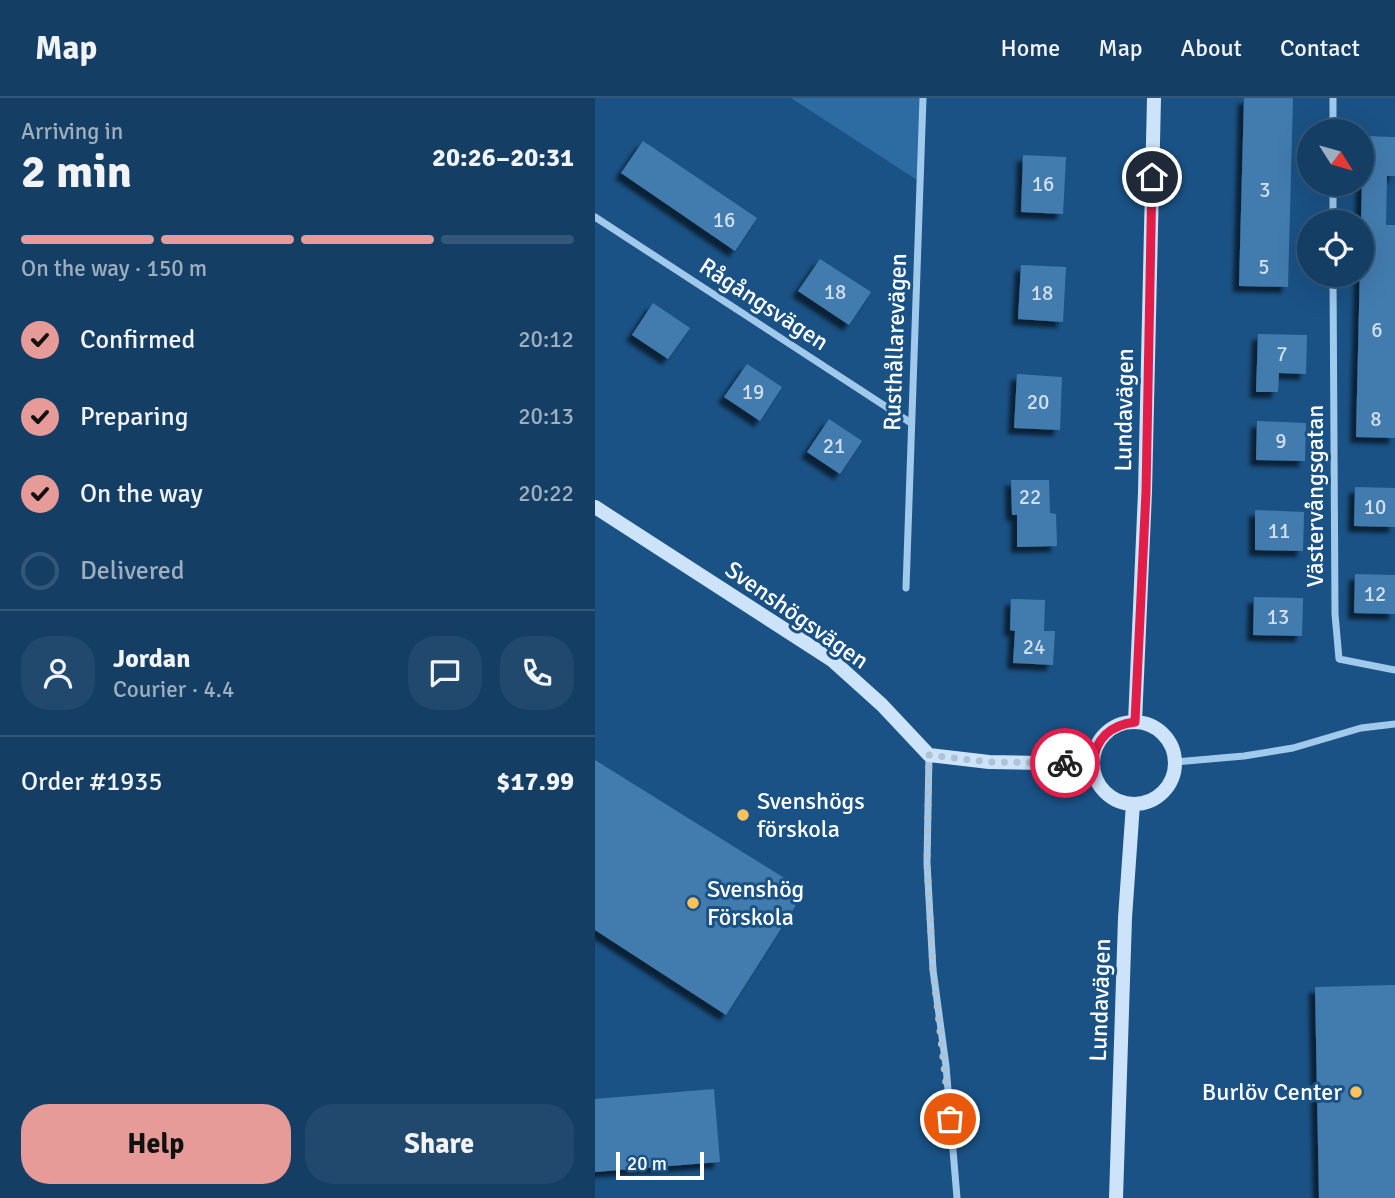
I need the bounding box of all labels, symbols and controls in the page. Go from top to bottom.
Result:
text: Map [35,28,97,69]
text: Home [1000,33,1060,63]
text: Map [1098,33,1143,63]
text: About [1181,33,1242,63]
text: Contact [1280,33,1360,63]
text: Arriving in [21,117,123,146]
north arrow [1297,119,1374,196]
map controls [1297,119,1374,287]
text: 20:26–20:31 [432,142,574,174]
text: 2 min [21,144,132,200]
pin [1122,147,1182,207]
icon: home [1133,158,1171,196]
house number: 16 [1032,171,1054,197]
house number: 3 [1259,177,1271,203]
house number: 16 [713,207,735,233]
button: locate [1297,210,1374,287]
street label: Rågångsvägen [694,251,834,357]
street label: Rusthållarevägen [877,253,913,431]
text: On the way · 150 m [21,254,207,283]
house number: 5 [1258,254,1270,280]
house number: 18 [824,279,846,305]
house number: 18 [1031,280,1053,306]
house number: 6 [1371,317,1383,343]
icon: check [21,321,59,359]
text: Confirmed [80,324,195,356]
text: 20:12 [518,325,574,354]
house number: 7 [1276,341,1288,367]
street label: Lundavägen [1108,348,1140,472]
house number: 19 [742,379,764,405]
house number: 20 [1027,389,1049,415]
icon: check [21,398,59,436]
text: Preparing [80,401,188,433]
text: 20:13 [518,402,574,431]
street label: Västervångsgatan [1300,405,1330,587]
house number: 8 [1370,406,1382,432]
house number: 9 [1275,428,1287,454]
house number: 21 [823,433,845,459]
icon: check [21,475,59,513]
text: On the way [80,478,203,510]
text: 20:22 [518,479,574,508]
house number: 22 [1019,484,1041,510]
house number: 10 [1364,494,1386,520]
house number: 11 [1268,518,1290,544]
street label: Svenshögsvägen [719,554,875,676]
text: Delivered [80,555,185,587]
house number: 12 [1364,581,1386,607]
house number: 13 [1267,604,1289,630]
house number: 24 [1023,634,1045,660]
button: person [21,636,95,710]
button: chat [408,636,482,710]
button: phone [500,636,574,710]
text: Jordan [113,643,190,675]
text: Courier · 4.4 [113,675,234,704]
courier [1030,728,1100,798]
icon: bike [1046,744,1084,782]
text: Order #1935 [21,766,162,798]
text: $17.99 [496,766,574,798]
place label: Svenshögs förskola [757,786,865,844]
marker: Svenshögs förskola [735,807,751,823]
place label: Svenshög Förskola [707,874,804,932]
marker: Svenshög Förskola [685,895,701,911]
street label: Lundavägen [1083,938,1117,1062]
place label: Burlöv Center [1202,1077,1342,1107]
marker: Burlöv Center [1348,1084,1364,1100]
pin [920,1089,980,1149]
icon: bag [931,1100,969,1138]
button: Help [21,1104,291,1184]
button: Share [305,1104,574,1184]
scale bar [616,1149,703,1181]
text: 20 m [627,1152,667,1176]

